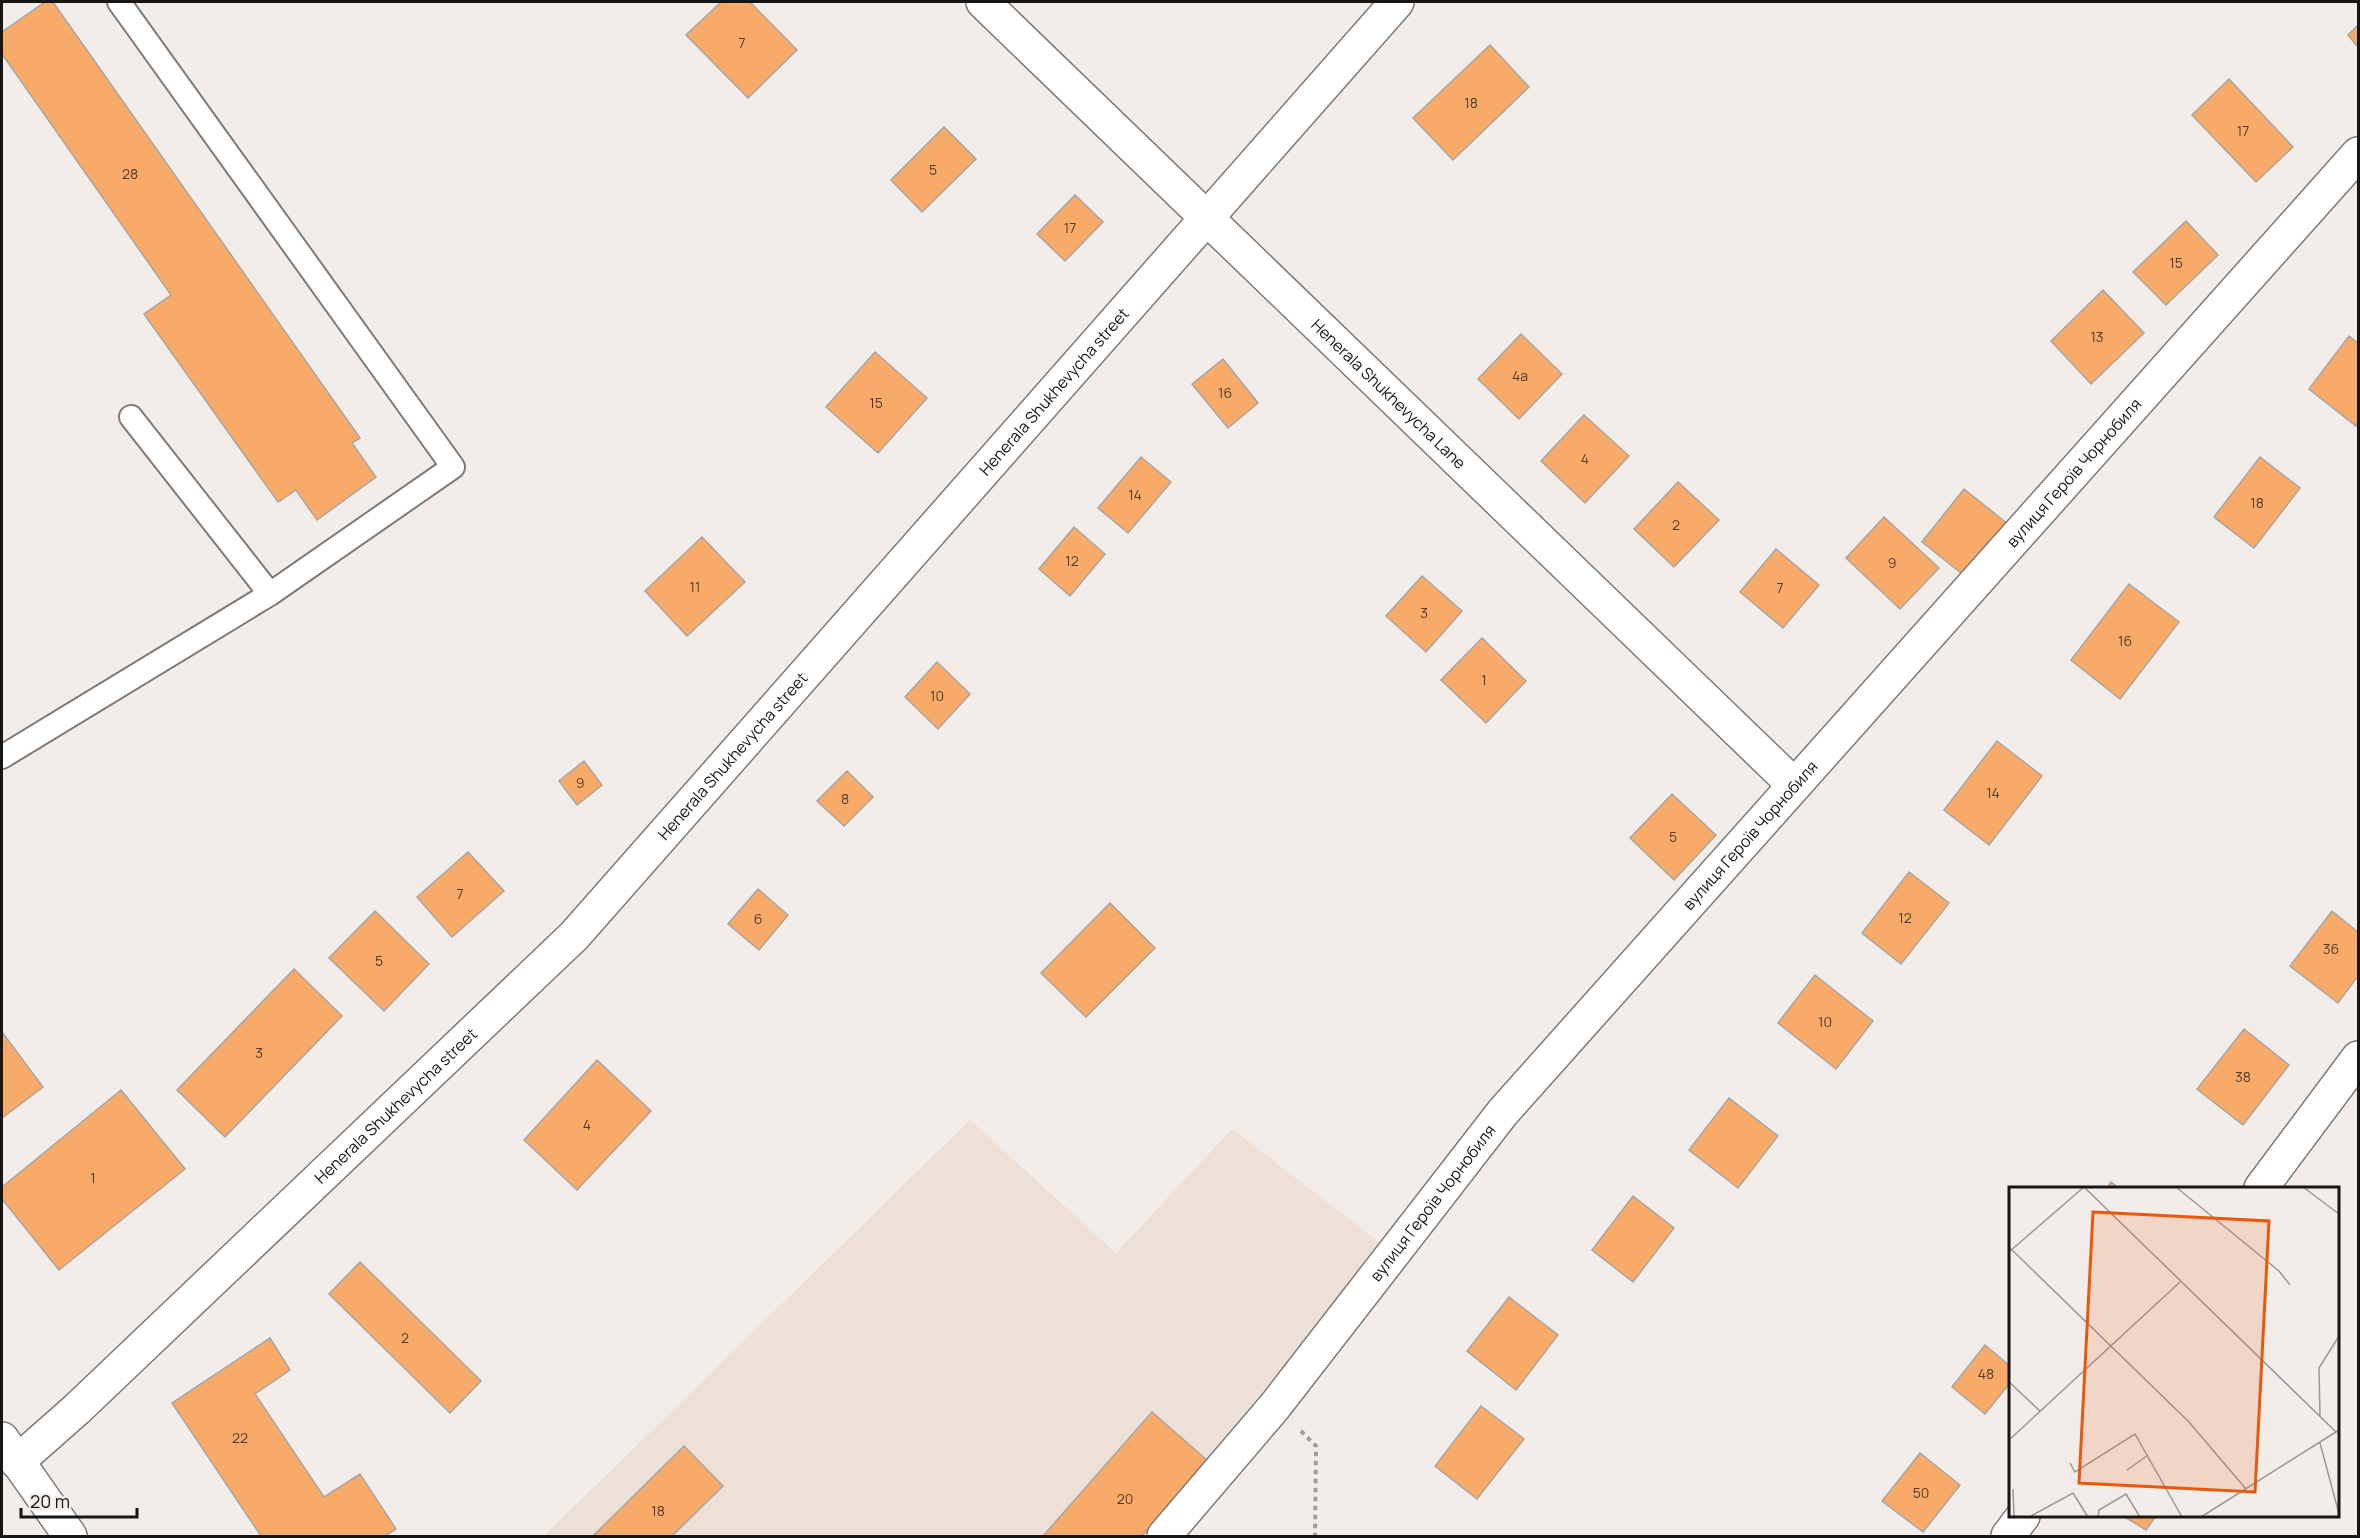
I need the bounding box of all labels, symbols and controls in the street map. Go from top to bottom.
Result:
house number: 7 [738,33,746,52]
house number: 18 [1464,93,1478,112]
house number: 17 [2237,121,2249,140]
house number: 5 [929,160,937,179]
house number: 28 [122,164,138,183]
house number: 17 [1064,218,1076,237]
house number: 15 [2169,253,2183,272]
street label: Henerala Shukhevycha street [974,303,1134,480]
street label: Henerala Shukhevycha Lane [1307,314,1471,474]
house number: 13 [2090,327,2104,346]
house number: 4а [1512,366,1528,385]
house number: 16 [1218,383,1232,402]
house number: 15 [869,393,883,412]
street label: вулиця Героїв Чорнобиля [2001,393,2146,552]
house number: 4 [1581,449,1589,468]
house number: 14 [1128,485,1142,504]
house number: 18 [2250,493,2264,512]
house number: 2 [1672,515,1680,534]
house number: 12 [1065,551,1079,570]
house number: 9 [1888,553,1896,572]
house number: 11 [690,577,700,596]
house number: 7 [1776,578,1784,597]
house number: 3 [1420,603,1428,622]
house number: 16 [2118,631,2132,650]
street label: Henerala Shukhevycha street [653,667,812,845]
house number: 1 [1481,670,1487,689]
house number: 10 [930,686,944,705]
street label: вулиця Героїв Чорнобиля [1678,756,1822,914]
house number: 9 [576,773,584,792]
house number: 14 [1986,783,2000,802]
house number: 8 [841,789,849,808]
house number: 5 [1669,827,1677,846]
house number: 7 [456,884,464,903]
house number: 12 [1898,908,1912,927]
house number: 6 [754,909,762,928]
house number: 36 [2323,939,2339,958]
house number: 5 [375,951,383,970]
house number: 10 [1818,1012,1832,1031]
street label: Henerala Shukhevycha street [310,1023,482,1188]
house number: 3 [255,1043,263,1062]
house number: 38 [2235,1067,2251,1086]
house number: 4 [583,1115,591,1134]
street label: вулиця Героїв Чорнобиля [1365,1120,1500,1286]
house number: 1 [90,1168,96,1187]
inset map [2009,1187,2339,1517]
house number: 2 [401,1328,409,1347]
house number: 48 [1978,1364,1994,1383]
house number: 22 [232,1428,248,1447]
scale bar [21,1481,136,1519]
house number: 50 [1913,1483,1929,1502]
text: 20 m [30,1489,70,1513]
house number: 20 [1117,1489,1133,1508]
house number: 18 [651,1501,665,1520]

